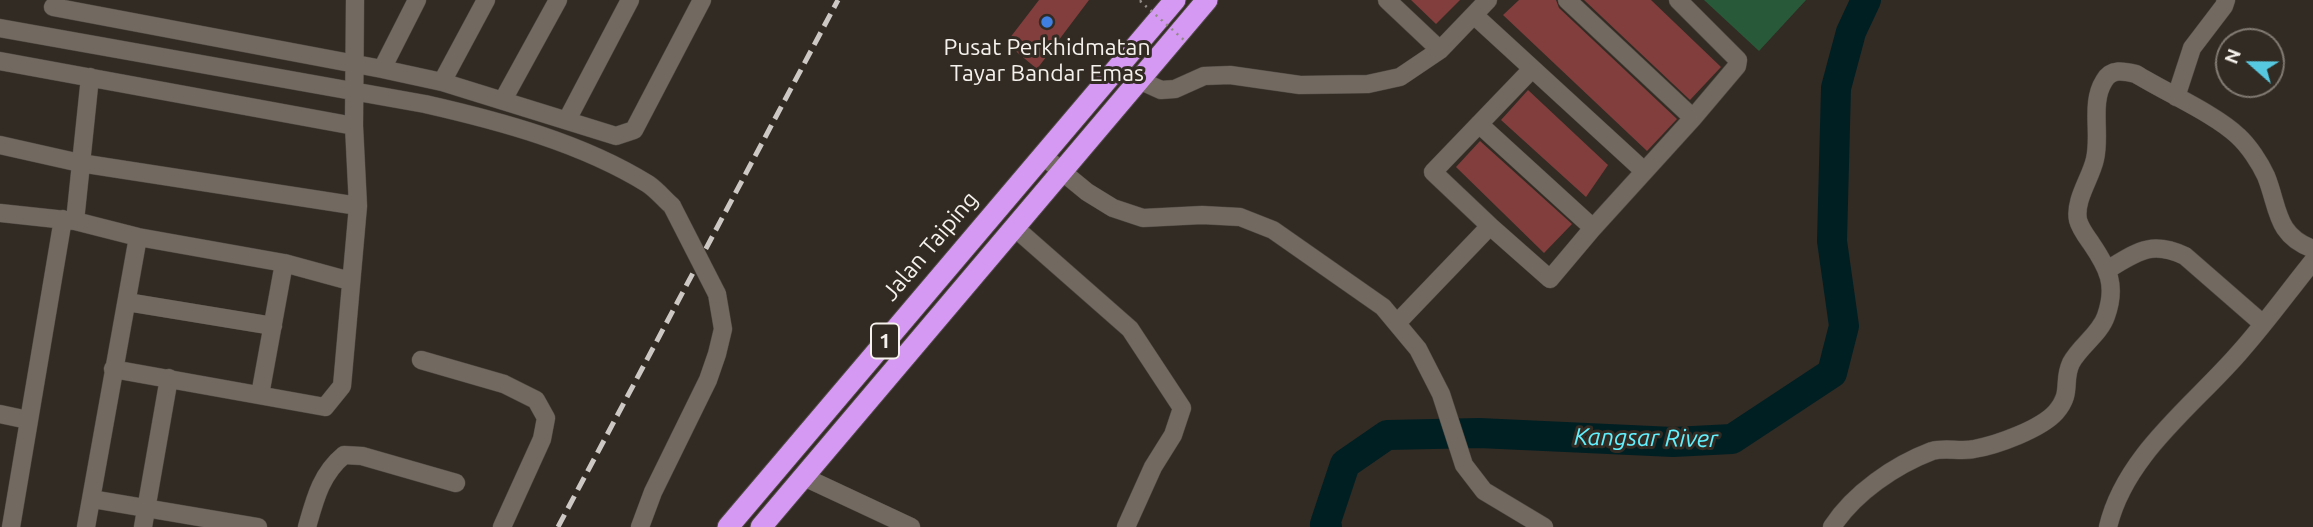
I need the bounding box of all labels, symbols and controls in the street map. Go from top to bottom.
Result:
marker: Pusat Perkhidmatan Tayar Bandar Emas [1039,14,1055,30]
north arrow [2215,28,2285,98]
place label: Pusat Perkhidmatan Tayar Bandar Emas [943,33,1151,87]
text: N [2219,46,2245,67]
street label: Jalan Taiping [876,186,984,306]
road number: 1 [871,324,899,358]
water label: Kangsar River [1574,422,1718,454]

